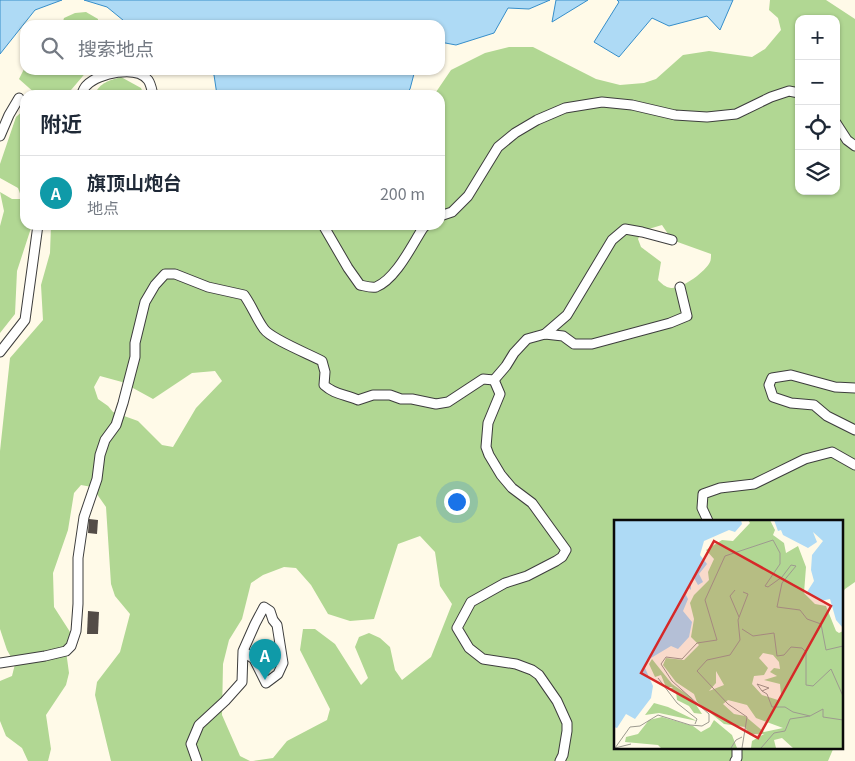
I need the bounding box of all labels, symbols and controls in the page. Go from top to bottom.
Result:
map controls [795,15,840,195]
button: + [795,15,840,60]
search box [20,20,445,75]
icon: search [38,34,66,62]
text: 搜索地点 [78,34,154,61]
button: − [795,60,840,105]
button: locate [795,105,840,150]
text: 附近 [40,108,82,138]
button: layers [795,150,840,195]
text: 旗顶山炮台 [87,168,182,195]
text: A [51,181,61,205]
text: 200 m [380,181,425,205]
text: 地点 [87,195,119,219]
your location [444,489,470,515]
inset map [614,520,842,748]
pin: A [249,639,281,680]

